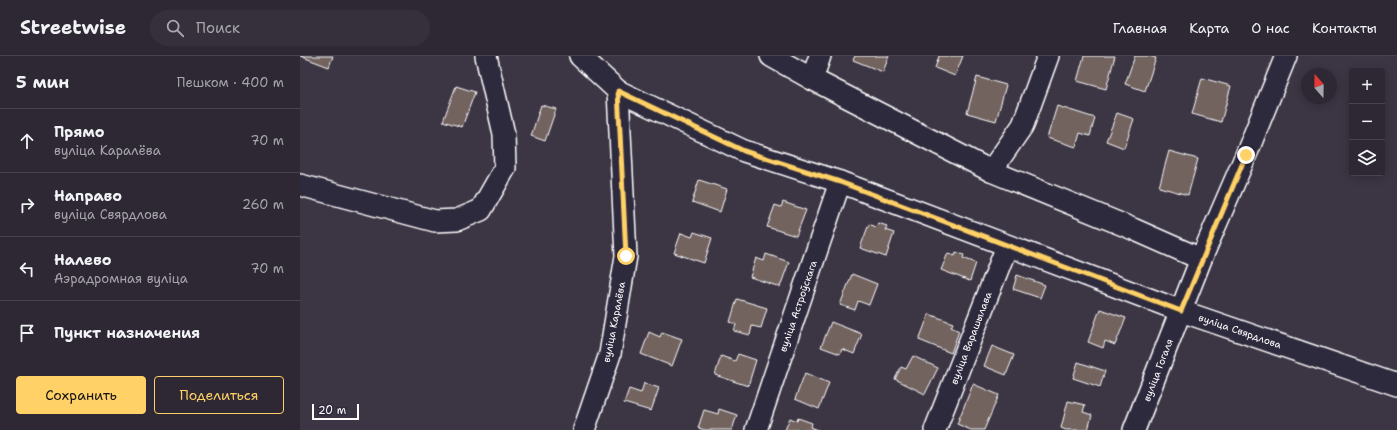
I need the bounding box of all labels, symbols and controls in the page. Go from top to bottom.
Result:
search box [150,10,430,46]
text: Streetwise [20,15,126,40]
icon: search [164,17,186,39]
text: Поиск [196,18,240,38]
text: Главная [1113,19,1167,37]
text: Карта [1189,19,1229,37]
text: О нас [1251,19,1290,37]
text: Контакты [1312,19,1377,37]
north arrow [1301,68,1337,104]
map controls [1349,68,1385,176]
button: + [1349,68,1385,104]
text: 5 мин [16,71,69,93]
text: Пешком · 400 m [177,74,284,91]
button: − [1349,104,1385,140]
text: Прямо [54,122,104,142]
icon: ahead [16,130,38,152]
text: 70 m [250,132,284,149]
button: layers [1349,140,1385,176]
text: вуліца Каралёва [54,142,161,159]
route end [1237,146,1255,164]
text: Направо [54,186,122,206]
icon: right [16,194,38,216]
text: 260 m [242,196,284,213]
text: вуліца Свярдлова [54,206,167,223]
route start [617,247,635,265]
text: Налево [54,250,112,270]
icon: left [16,258,38,280]
street label: вуліца Астроўскага [776,258,820,353]
text: 70 m [250,260,284,277]
text: Аэрадромная вуліца [54,270,188,287]
street label: вуліца Каралёва [600,280,628,364]
street label: вуліца Варашылава [947,289,995,386]
street label: вуліца Свярдлова [1197,311,1284,352]
icon: arrive [16,322,38,344]
text: Пункт назначения [54,323,200,343]
street label: вуліца Гогаля [1140,337,1176,403]
button: Сохранить [16,376,146,414]
button: Поделиться [154,376,284,414]
scale bar [312,402,359,421]
text: 20 m [318,403,346,418]

